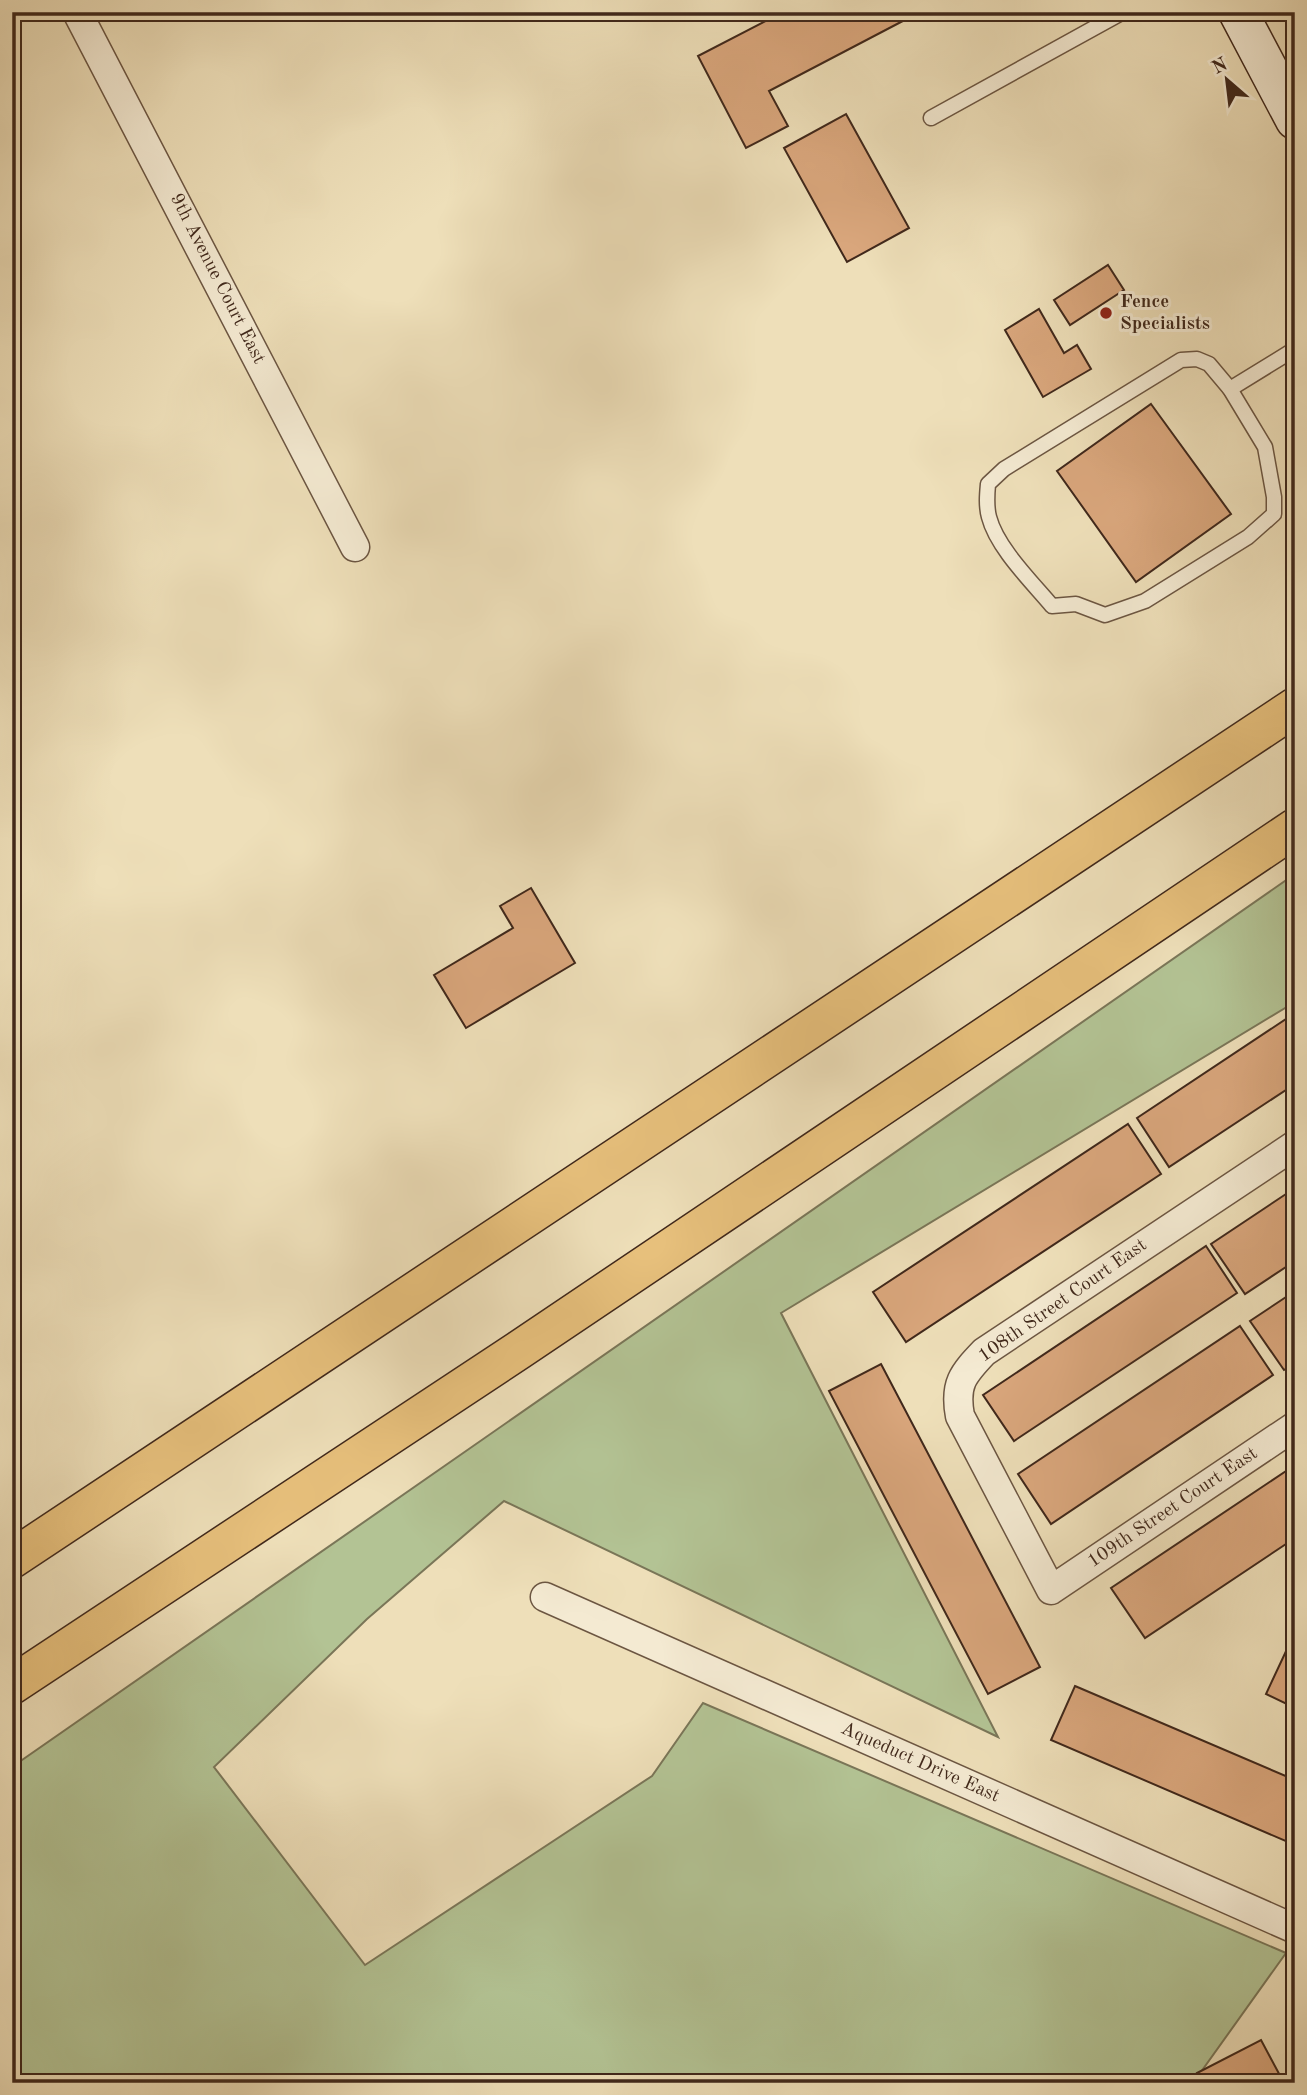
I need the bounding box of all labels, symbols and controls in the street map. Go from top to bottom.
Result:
north arrow [1192,46,1262,116]
text: N [1209,55,1231,79]
street label: 9th Avenue Court East [166,191,268,367]
place label: Fence Specialists [1120,293,1210,334]
marker: Fence Specialists [1098,305,1114,321]
street label: 108th Street Court East [975,1236,1151,1366]
street label: 109th Street Court East [1085,1444,1261,1572]
street label: Aqueduct Drive East [838,1719,1002,1807]

